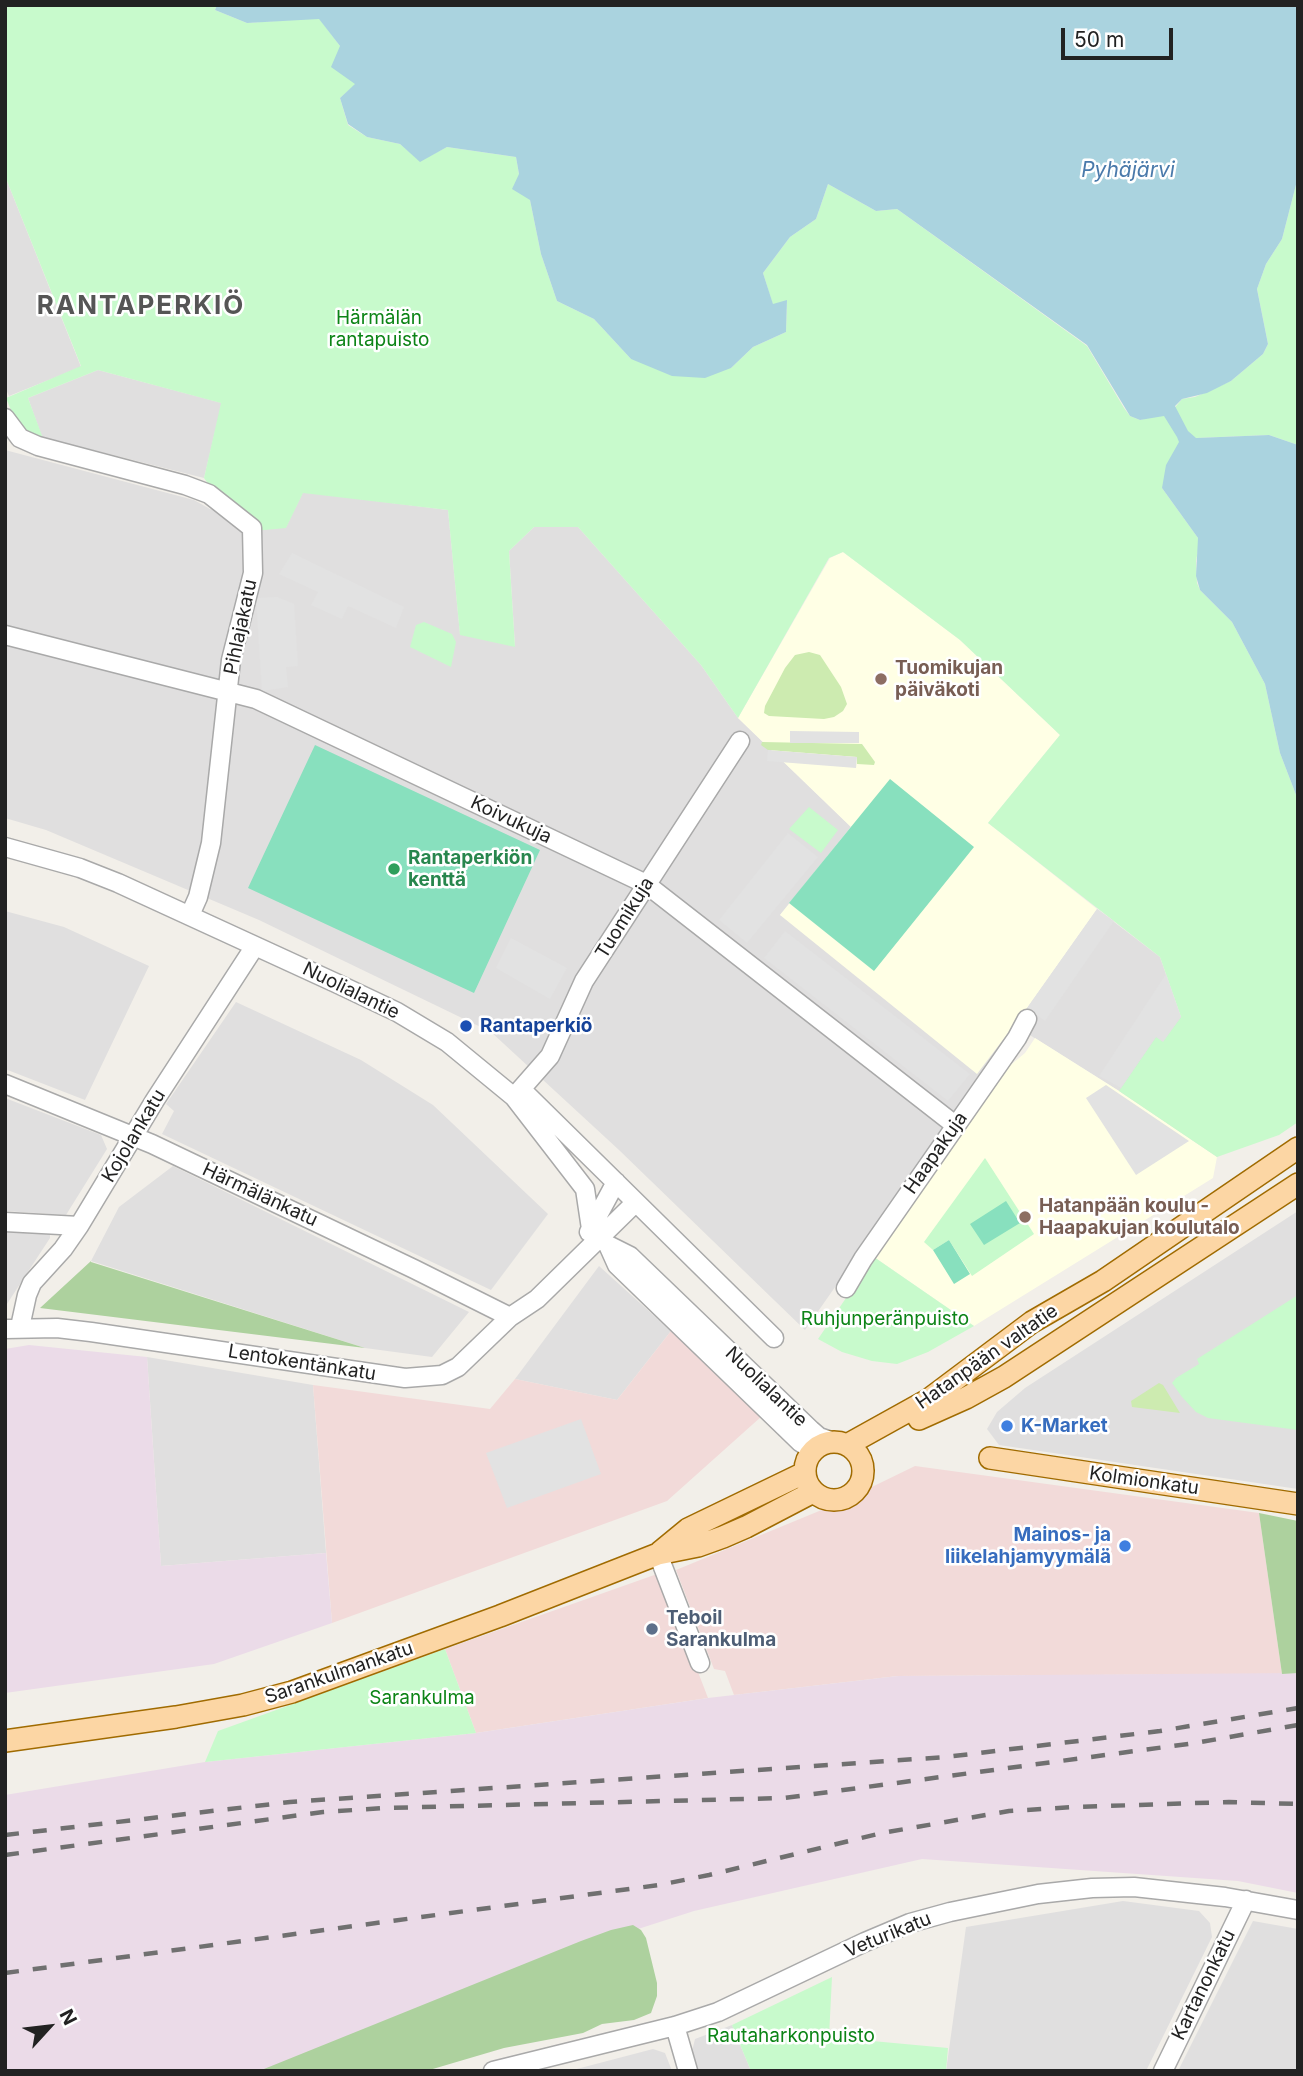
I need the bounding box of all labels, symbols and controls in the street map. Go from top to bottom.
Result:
scale bar [1065,14,1177,58]
text: 50 m [1074,27,1124,52]
water label: Pyhäjärvi [1081,158,1175,184]
district label: RANTAPERKIÖ [38,290,244,322]
park label: Härmälän rantapuisto [329,307,429,351]
street label: Pihlajakatu [220,577,262,677]
place label: Tuomikujan päiväkoti [895,657,1003,701]
marker: Tuomikujan päiväkoti [873,671,889,687]
street label: Koivukuja [467,791,555,849]
place label: Rantaperkiön kenttä [408,847,532,891]
marker: Rantaperkiön kenttä [386,861,402,877]
street label: Tuomikuja [591,873,659,963]
street label: Nuolialantie [299,958,403,1024]
place label: Rantaperkiö [480,1015,592,1037]
marker: Rantaperkiö [458,1018,474,1034]
street label: Kojolankatu [97,1085,171,1187]
street label: Haapakuja [899,1108,973,1198]
street label: Härmälänkatu [199,1158,321,1232]
place label: Hatanpään koulu - Haapakujan koulutalo [1039,1195,1240,1239]
marker: Hatanpään koulu - Haapakujan koulutalo [1017,1209,1033,1225]
street label: Hatanpään valtatie [912,1300,1062,1414]
park label: Ruhjunperänpuisto [801,1308,969,1330]
street label: Lentokentänkatu [226,1340,378,1386]
street label: Nuolialantie [720,1342,812,1432]
place label: K-Market [1021,1415,1108,1437]
marker: K-Market [999,1418,1015,1434]
street label: Kolmionkatu [1088,1462,1200,1500]
place label: Mainos- ja liikelahjamyymälä [945,1524,1111,1568]
marker: Mainos- ja liikelahjamyymälä [1117,1538,1133,1554]
place label: Teboil Sarankulma [666,1607,776,1651]
marker: Teboil Sarankulma [644,1621,660,1637]
street label: Sarankulmankatu [262,1637,416,1709]
park label: Sarankulma [369,1687,475,1709]
street label: Veturikatu [841,1907,935,1963]
street label: Kartanonkatu [1167,1926,1241,2044]
north arrow [14,1992,84,2062]
text: N [55,2006,82,2029]
park label: Rautaharkonpuisto [707,2025,875,2047]

